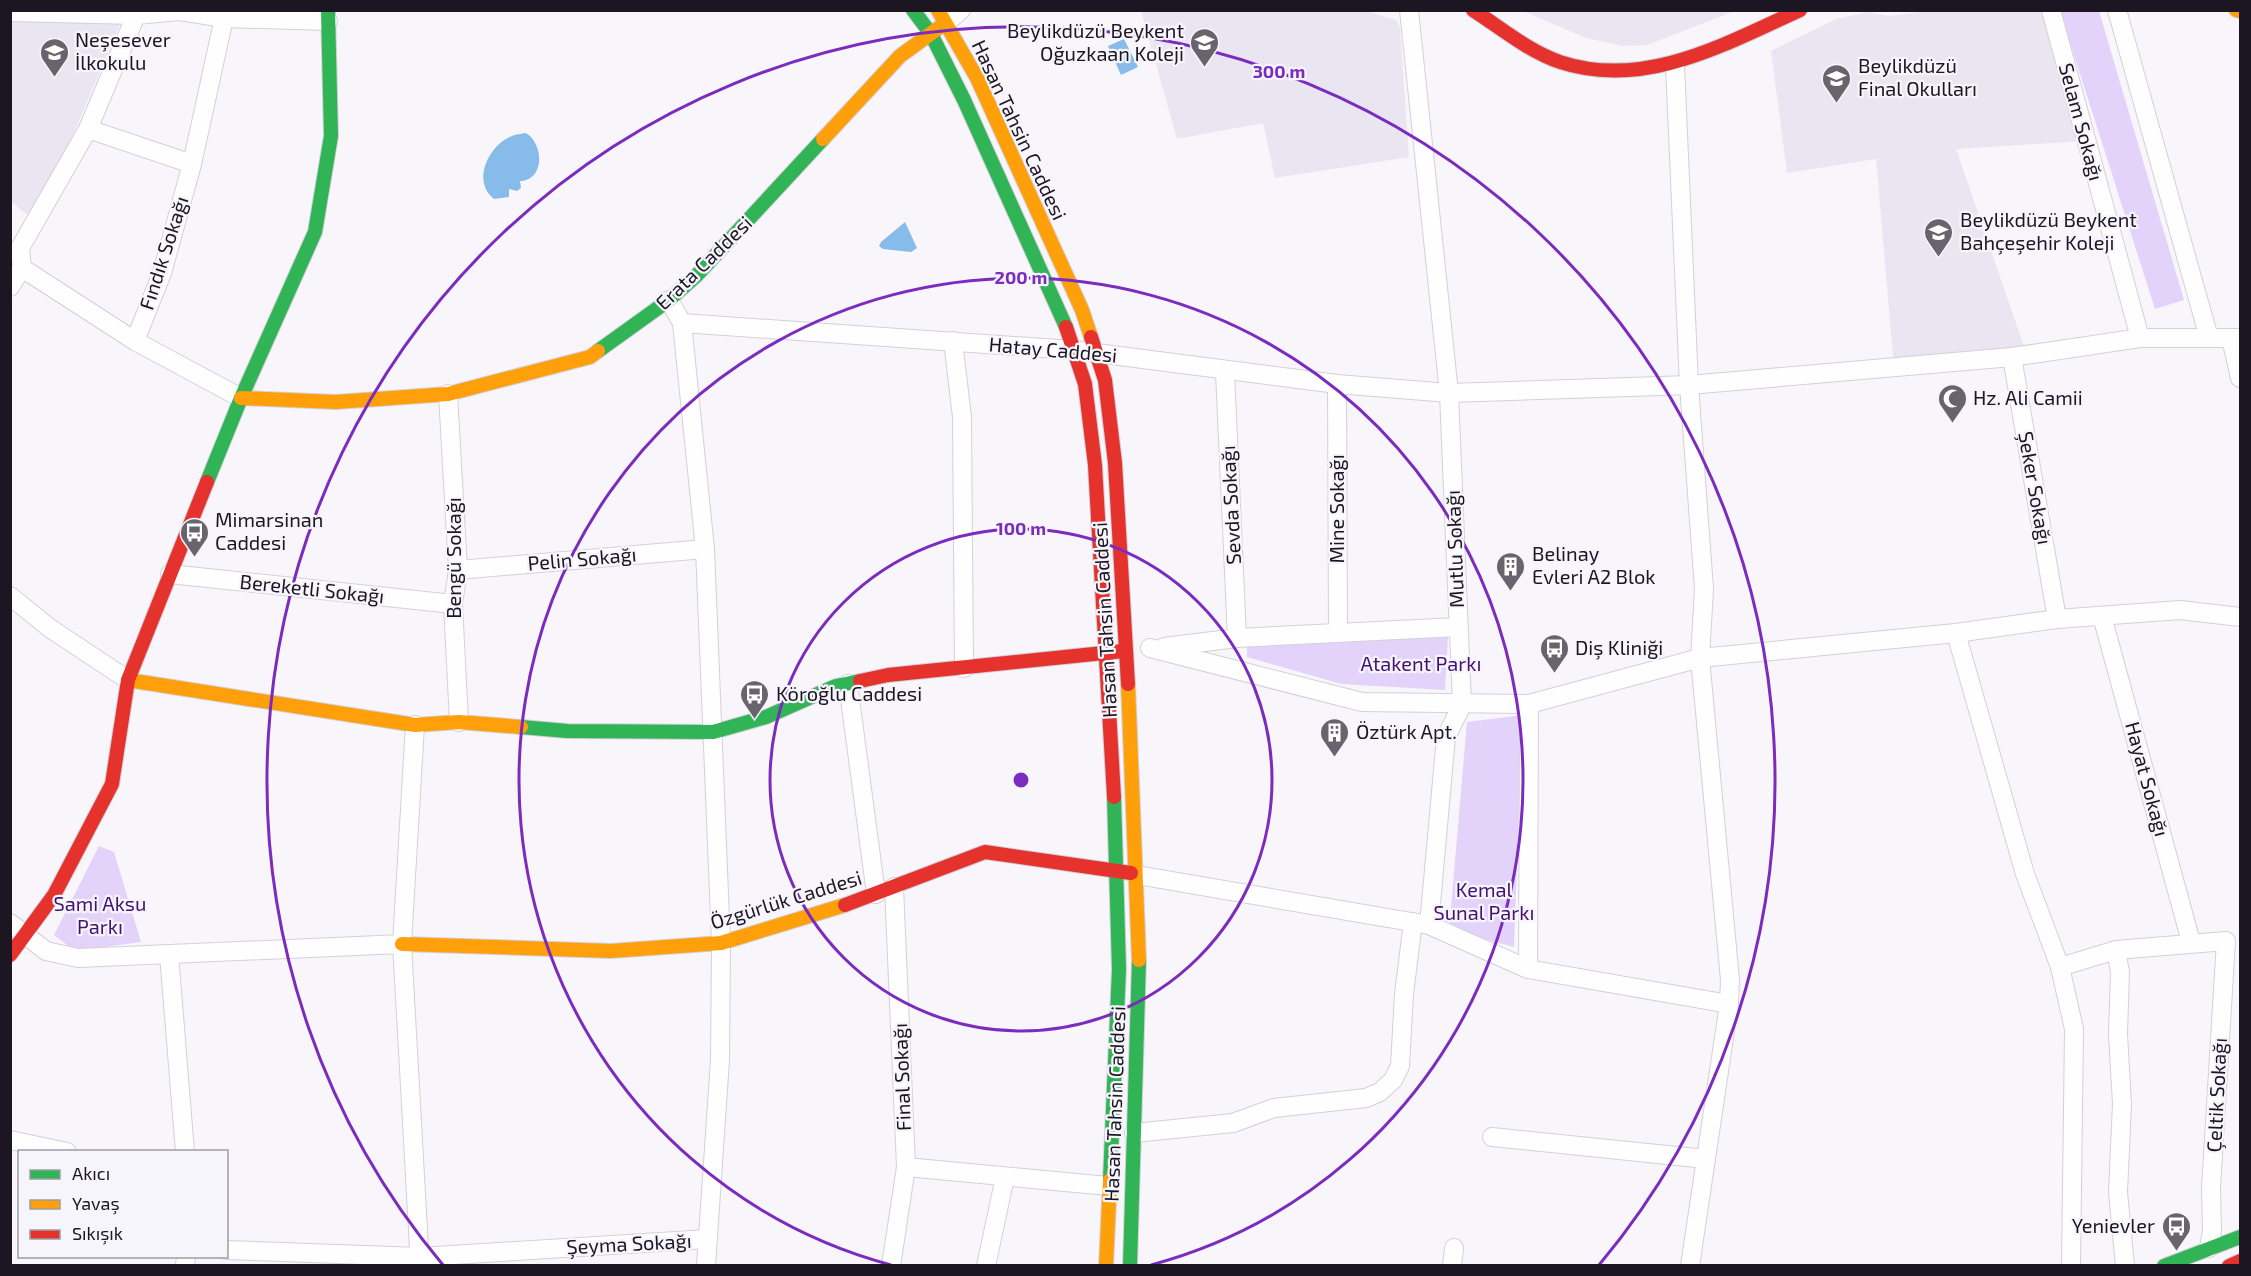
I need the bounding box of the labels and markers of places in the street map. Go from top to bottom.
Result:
place label: Beylikdüzü Beykent Oğuzkaan Koleji [1007,18,1184,65]
school or university icon: Beylikdüzü Beykent Oğuzkaan Koleji [1189,26,1221,68]
place label: Neşesever İlkokulu [75,27,171,74]
school or university icon: Neşesever İlkokulu [38,36,70,78]
place label: Beylikdüzü Final Okulları [1858,53,1977,100]
school or university icon: Beylikdüzü Final Okulları [1821,62,1853,104]
place label: Beylikdüzü Beykent Bahçeşehir Koleji [1960,207,2137,255]
school or university icon: Beylikdüzü Beykent Bahçeşehir Koleji [1923,216,1955,258]
mosque icon: Hz. Ali Camii [1936,382,1968,424]
place label: Hz. Ali Camii [1973,385,2083,409]
place label: Mimarsinan Caddesi [215,507,323,554]
bus stop icon: Mimarsinan Caddesi [178,516,210,558]
place label: Belinay Evleri A2 Blok [1532,541,1655,588]
building icon: Belinay Evleri A2 Blok [1495,550,1527,592]
bus stop icon: Diş Kliniği [1538,632,1570,674]
place label: Diş Kliniği [1575,635,1663,660]
bus stop icon: Köroğlu Caddesi [739,678,771,720]
place label: Köroğlu Caddesi [776,681,922,705]
building icon: Öztürk Apt. [1319,716,1351,758]
place label: Öztürk Apt. [1356,719,1457,743]
centre of rings [1011,770,1031,790]
bus stop icon: Yenievler [2160,1210,2192,1252]
place label: Yenievler [2072,1213,2155,1237]

